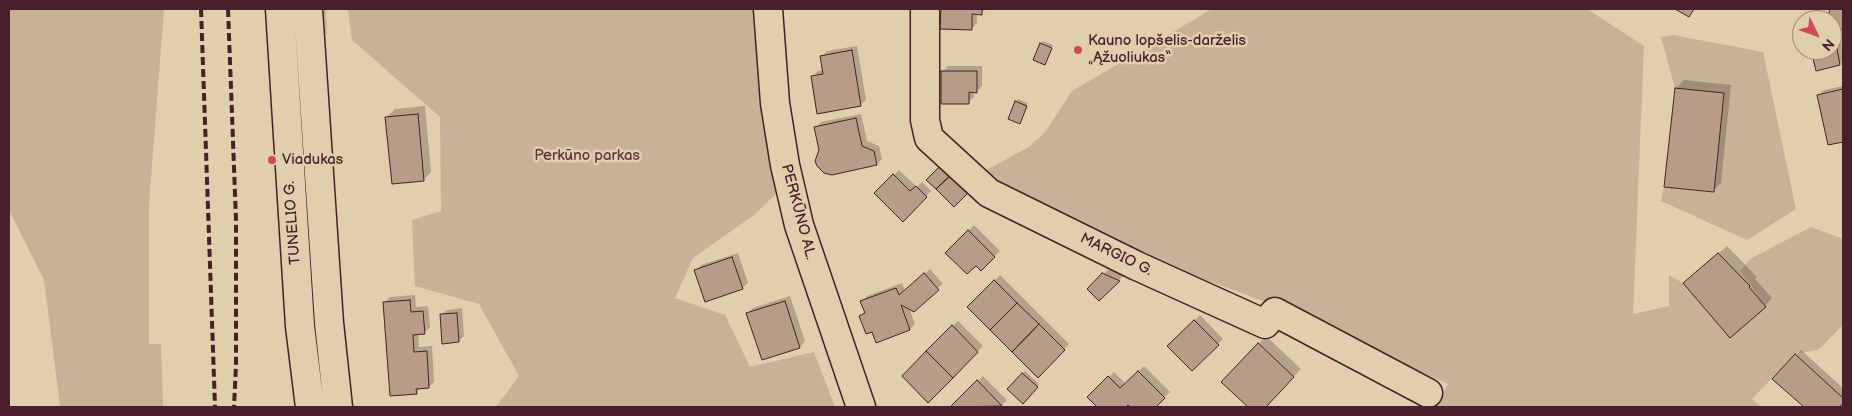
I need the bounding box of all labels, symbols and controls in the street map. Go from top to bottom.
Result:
north arrow [1792,10,1842,60]
place label: Kauno lopšelis-darželis „Ąžuoliukas“ [1088,32,1246,67]
text: N [1818,35,1838,54]
marker: Kauno lopšelis-darželis „Ąžuoliukas“ [1072,44,1084,56]
park label: Perkūno parkas [534,147,640,165]
place label: Viadukas [282,151,343,169]
marker: Viadukas [266,154,278,166]
street label: PERKŪNO AL. [777,162,819,262]
street label: TUNELIO G. [281,181,305,265]
street label: MARGIO G. [1077,230,1155,280]

